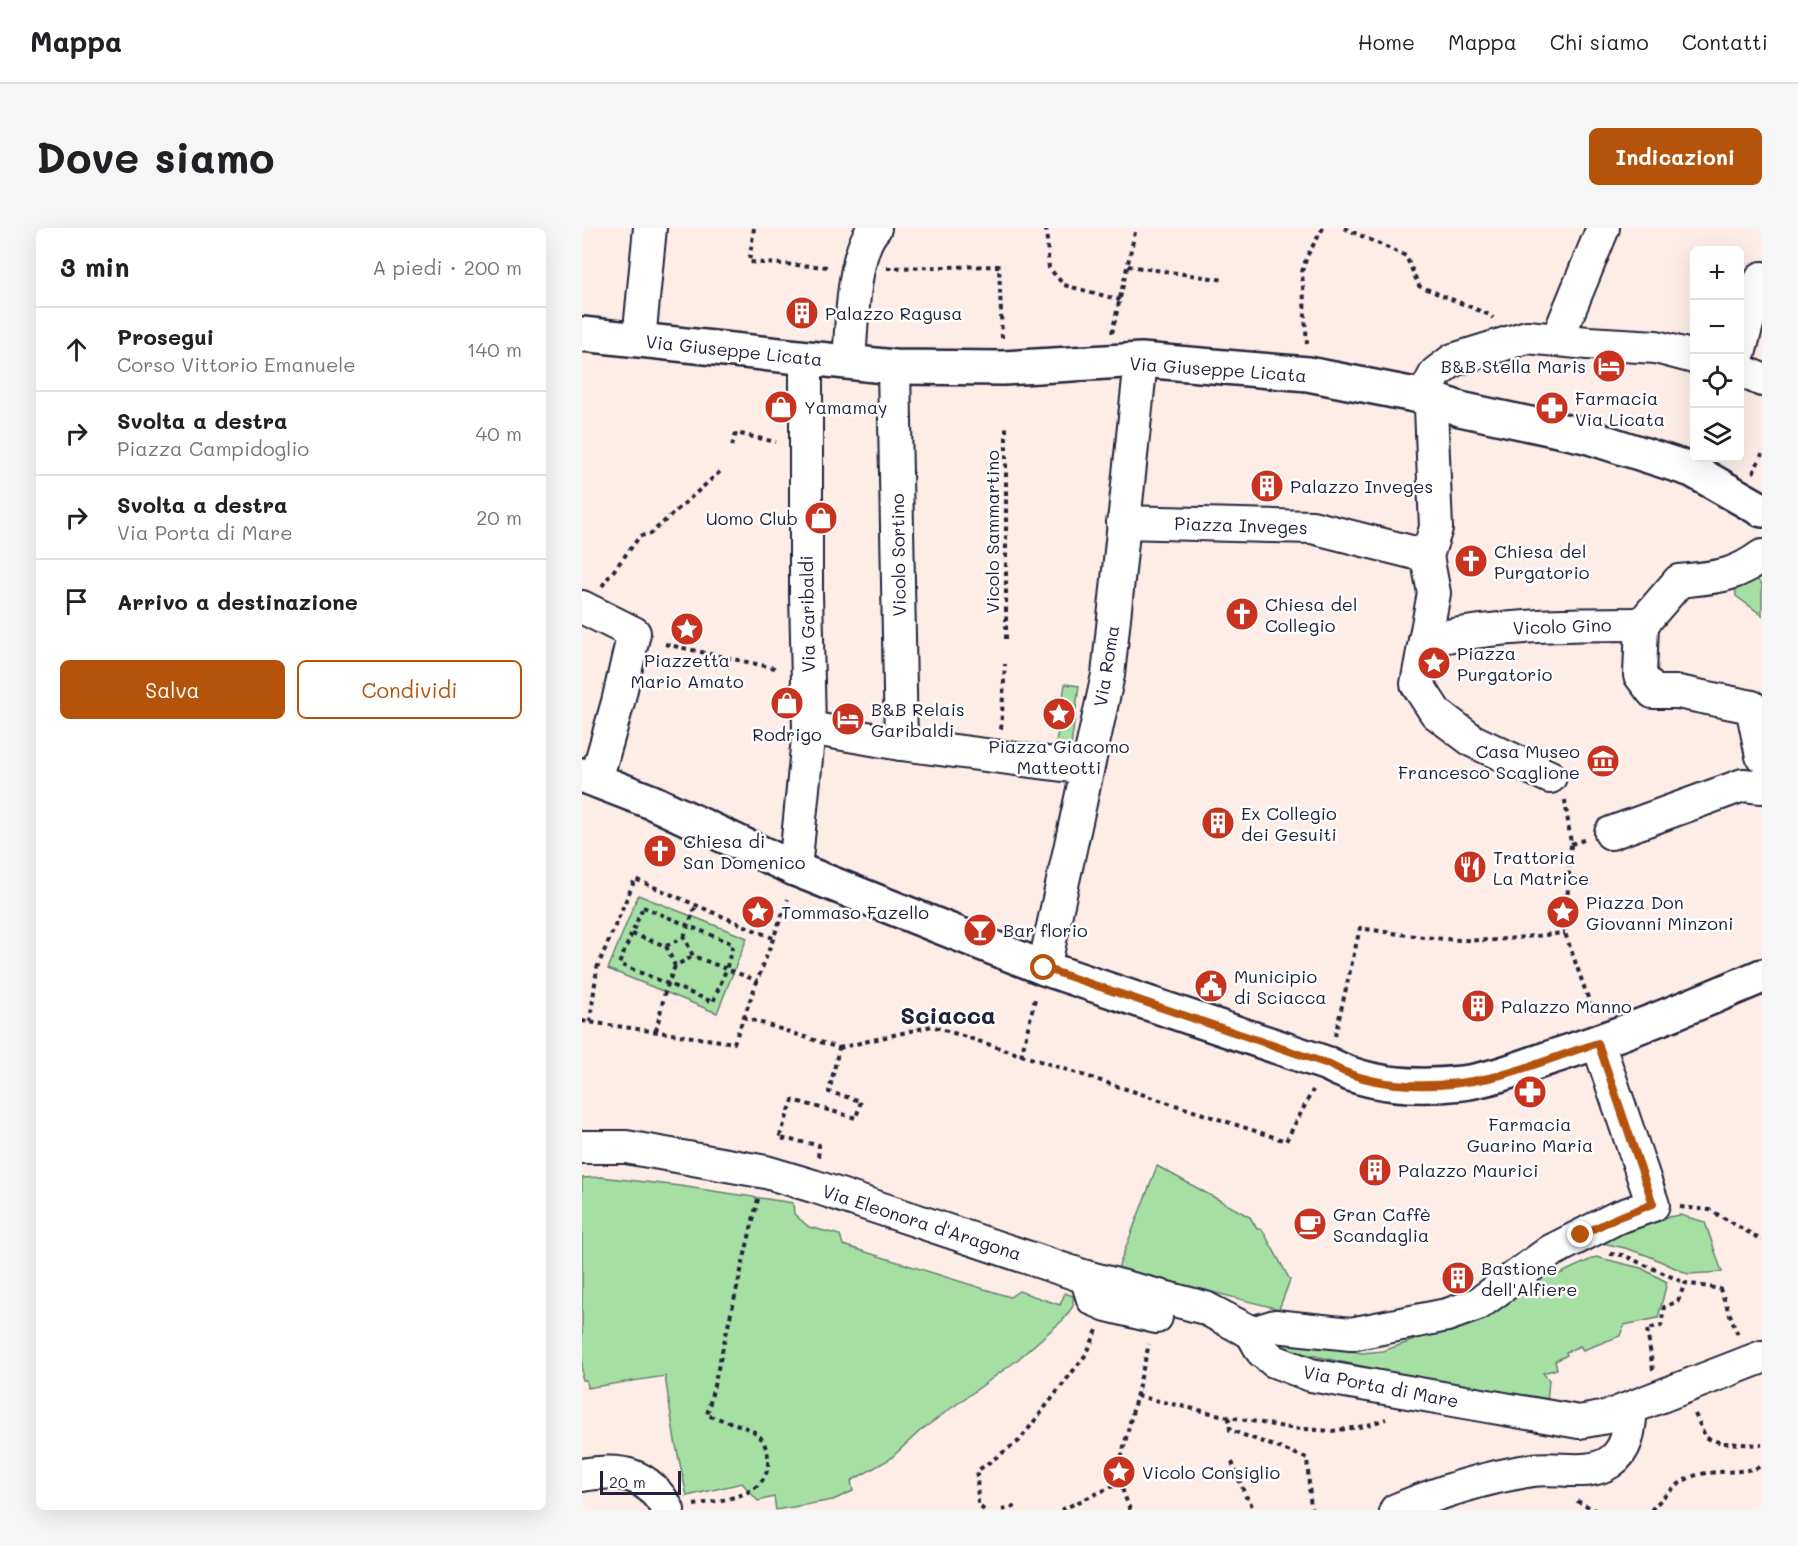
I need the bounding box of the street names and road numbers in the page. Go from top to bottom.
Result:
street label: Via Giuseppe Licata [644,329,824,371]
street label: Via Giuseppe Licata [1129,351,1307,387]
street label: Vicolo Sammartino [980,450,1004,614]
street label: Vicolo Sortino [885,493,911,617]
street label: Piazza Inveges [1174,511,1308,539]
street label: Via Garibaldi [794,555,820,673]
street label: Vicolo Gino [1512,612,1612,640]
street label: Via Roma [1088,624,1124,708]
street label: Via Eleonora d'Aragona [819,1178,1025,1266]
street label: Via Porta di Mare [1301,1359,1461,1413]

